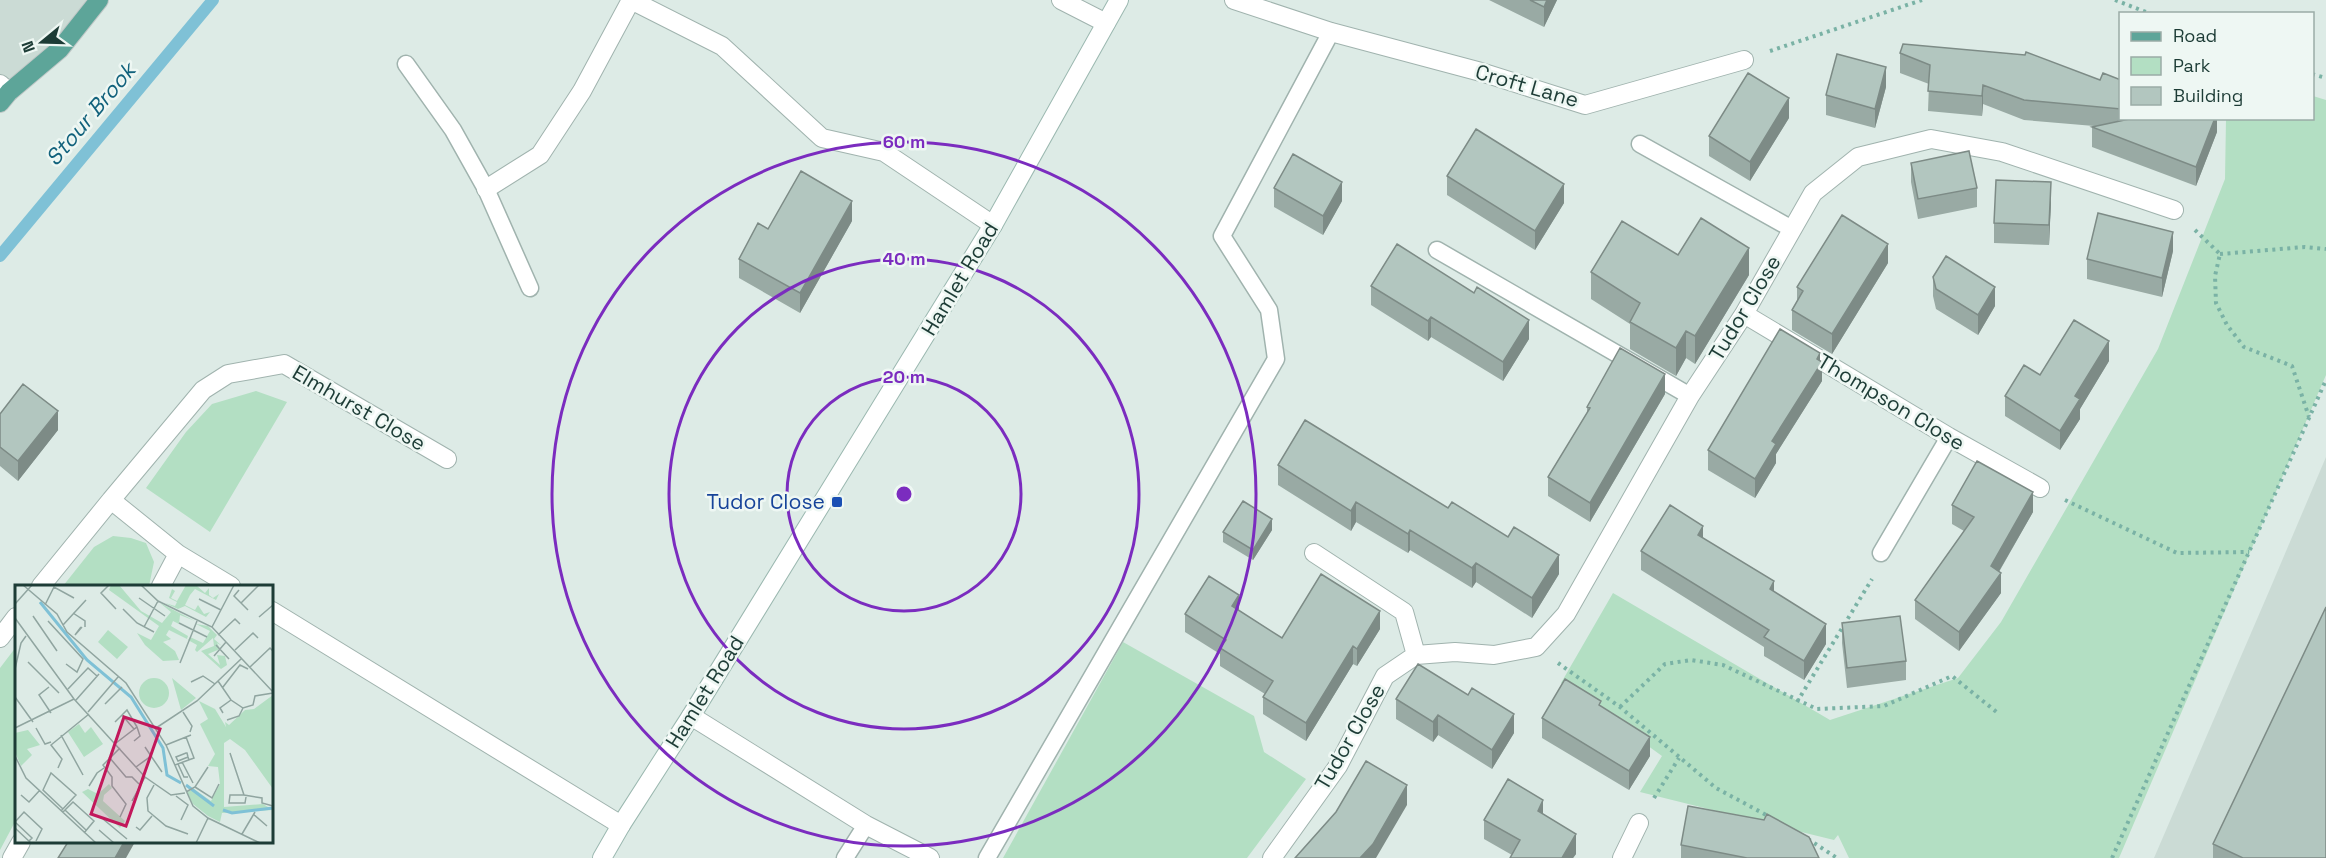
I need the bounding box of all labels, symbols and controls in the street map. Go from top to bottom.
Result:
north arrow [12,12,72,72]
legend [2119,12,2314,120]
text: Road [2173,24,2217,47]
text: N [17,38,40,55]
text: Park [2173,54,2211,77]
water label: Stour Brook [39,55,143,171]
street label: Croft Lane [1472,58,1582,113]
text: Building [2173,84,2243,107]
text: 60 m [883,130,925,153]
street label: Hamlet Road [915,217,1004,340]
text: 40 m [882,247,926,270]
street label: Tudor Close [1702,250,1787,365]
street label: Thompson Close [1813,347,1970,456]
street label: Elmhurst Close [288,359,431,457]
text: 20 m [883,365,925,388]
centre of rings [894,484,914,504]
place label: Tudor Close [706,488,825,515]
marker: Tudor Close [830,495,844,509]
inset map [15,585,273,843]
street label: Hamlet Road [659,630,750,753]
street label: Tudor Close [1308,679,1391,795]

